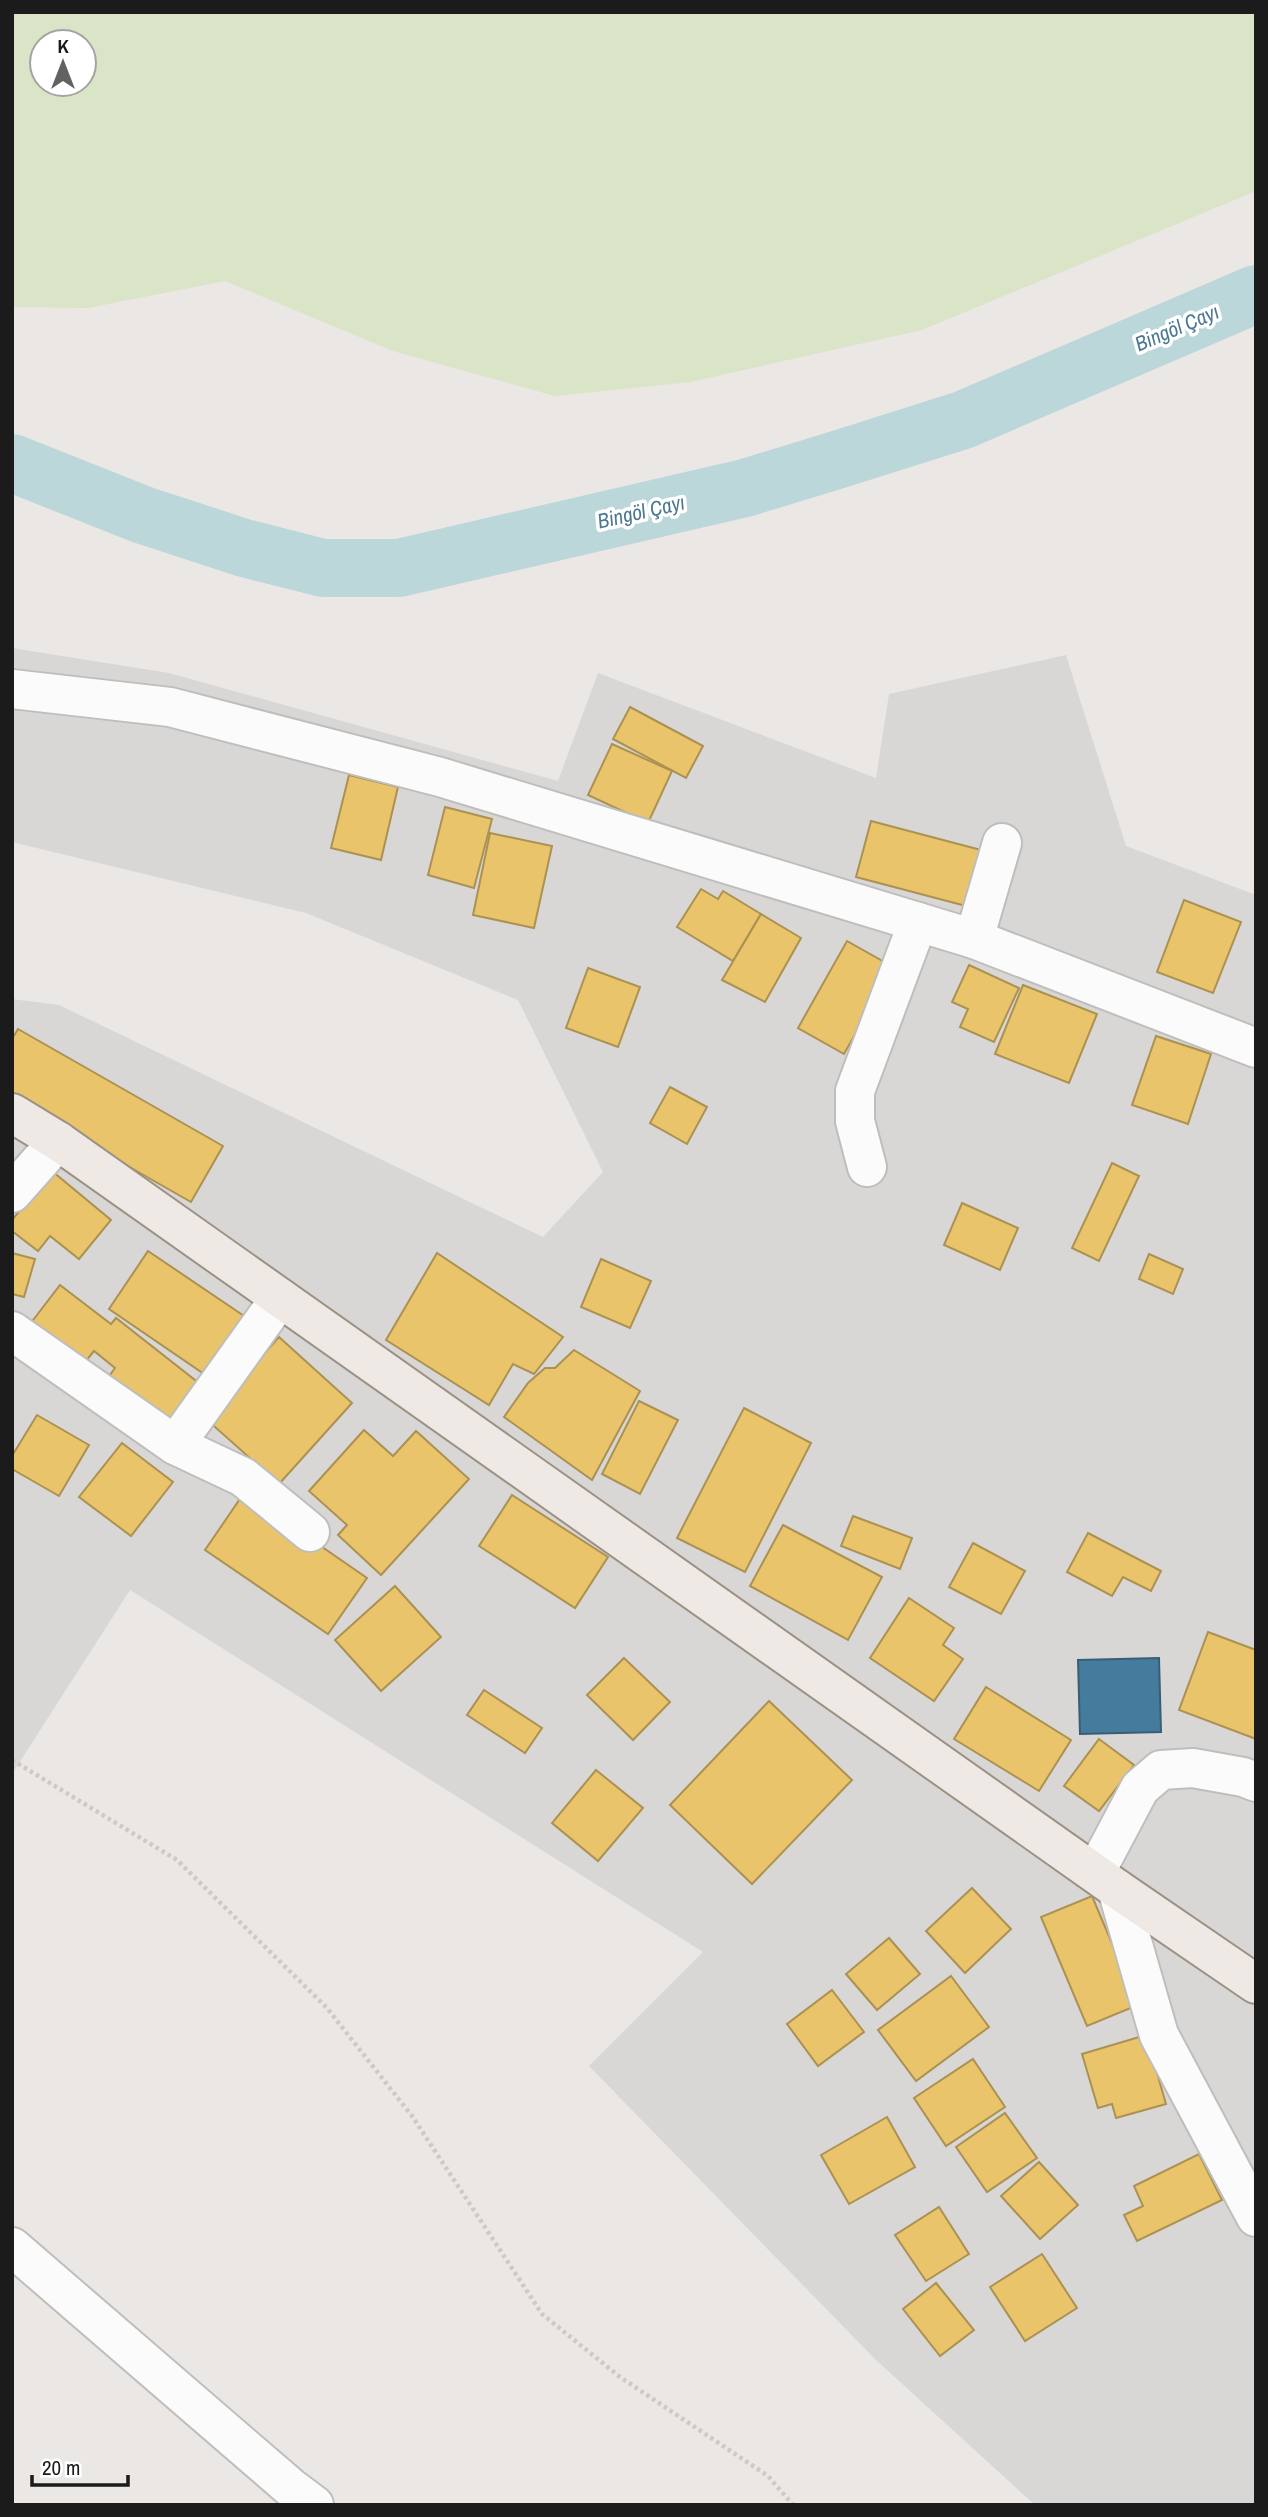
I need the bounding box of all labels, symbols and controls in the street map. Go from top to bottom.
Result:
north arrow [28,28,98,98]
text: K [57,33,69,59]
water label: Bingöl Çayı [1130,297,1224,358]
water label: Bingöl Çayı [594,487,688,536]
scale bar [32,2444,128,2488]
text: 20 m [42,2453,80,2482]

